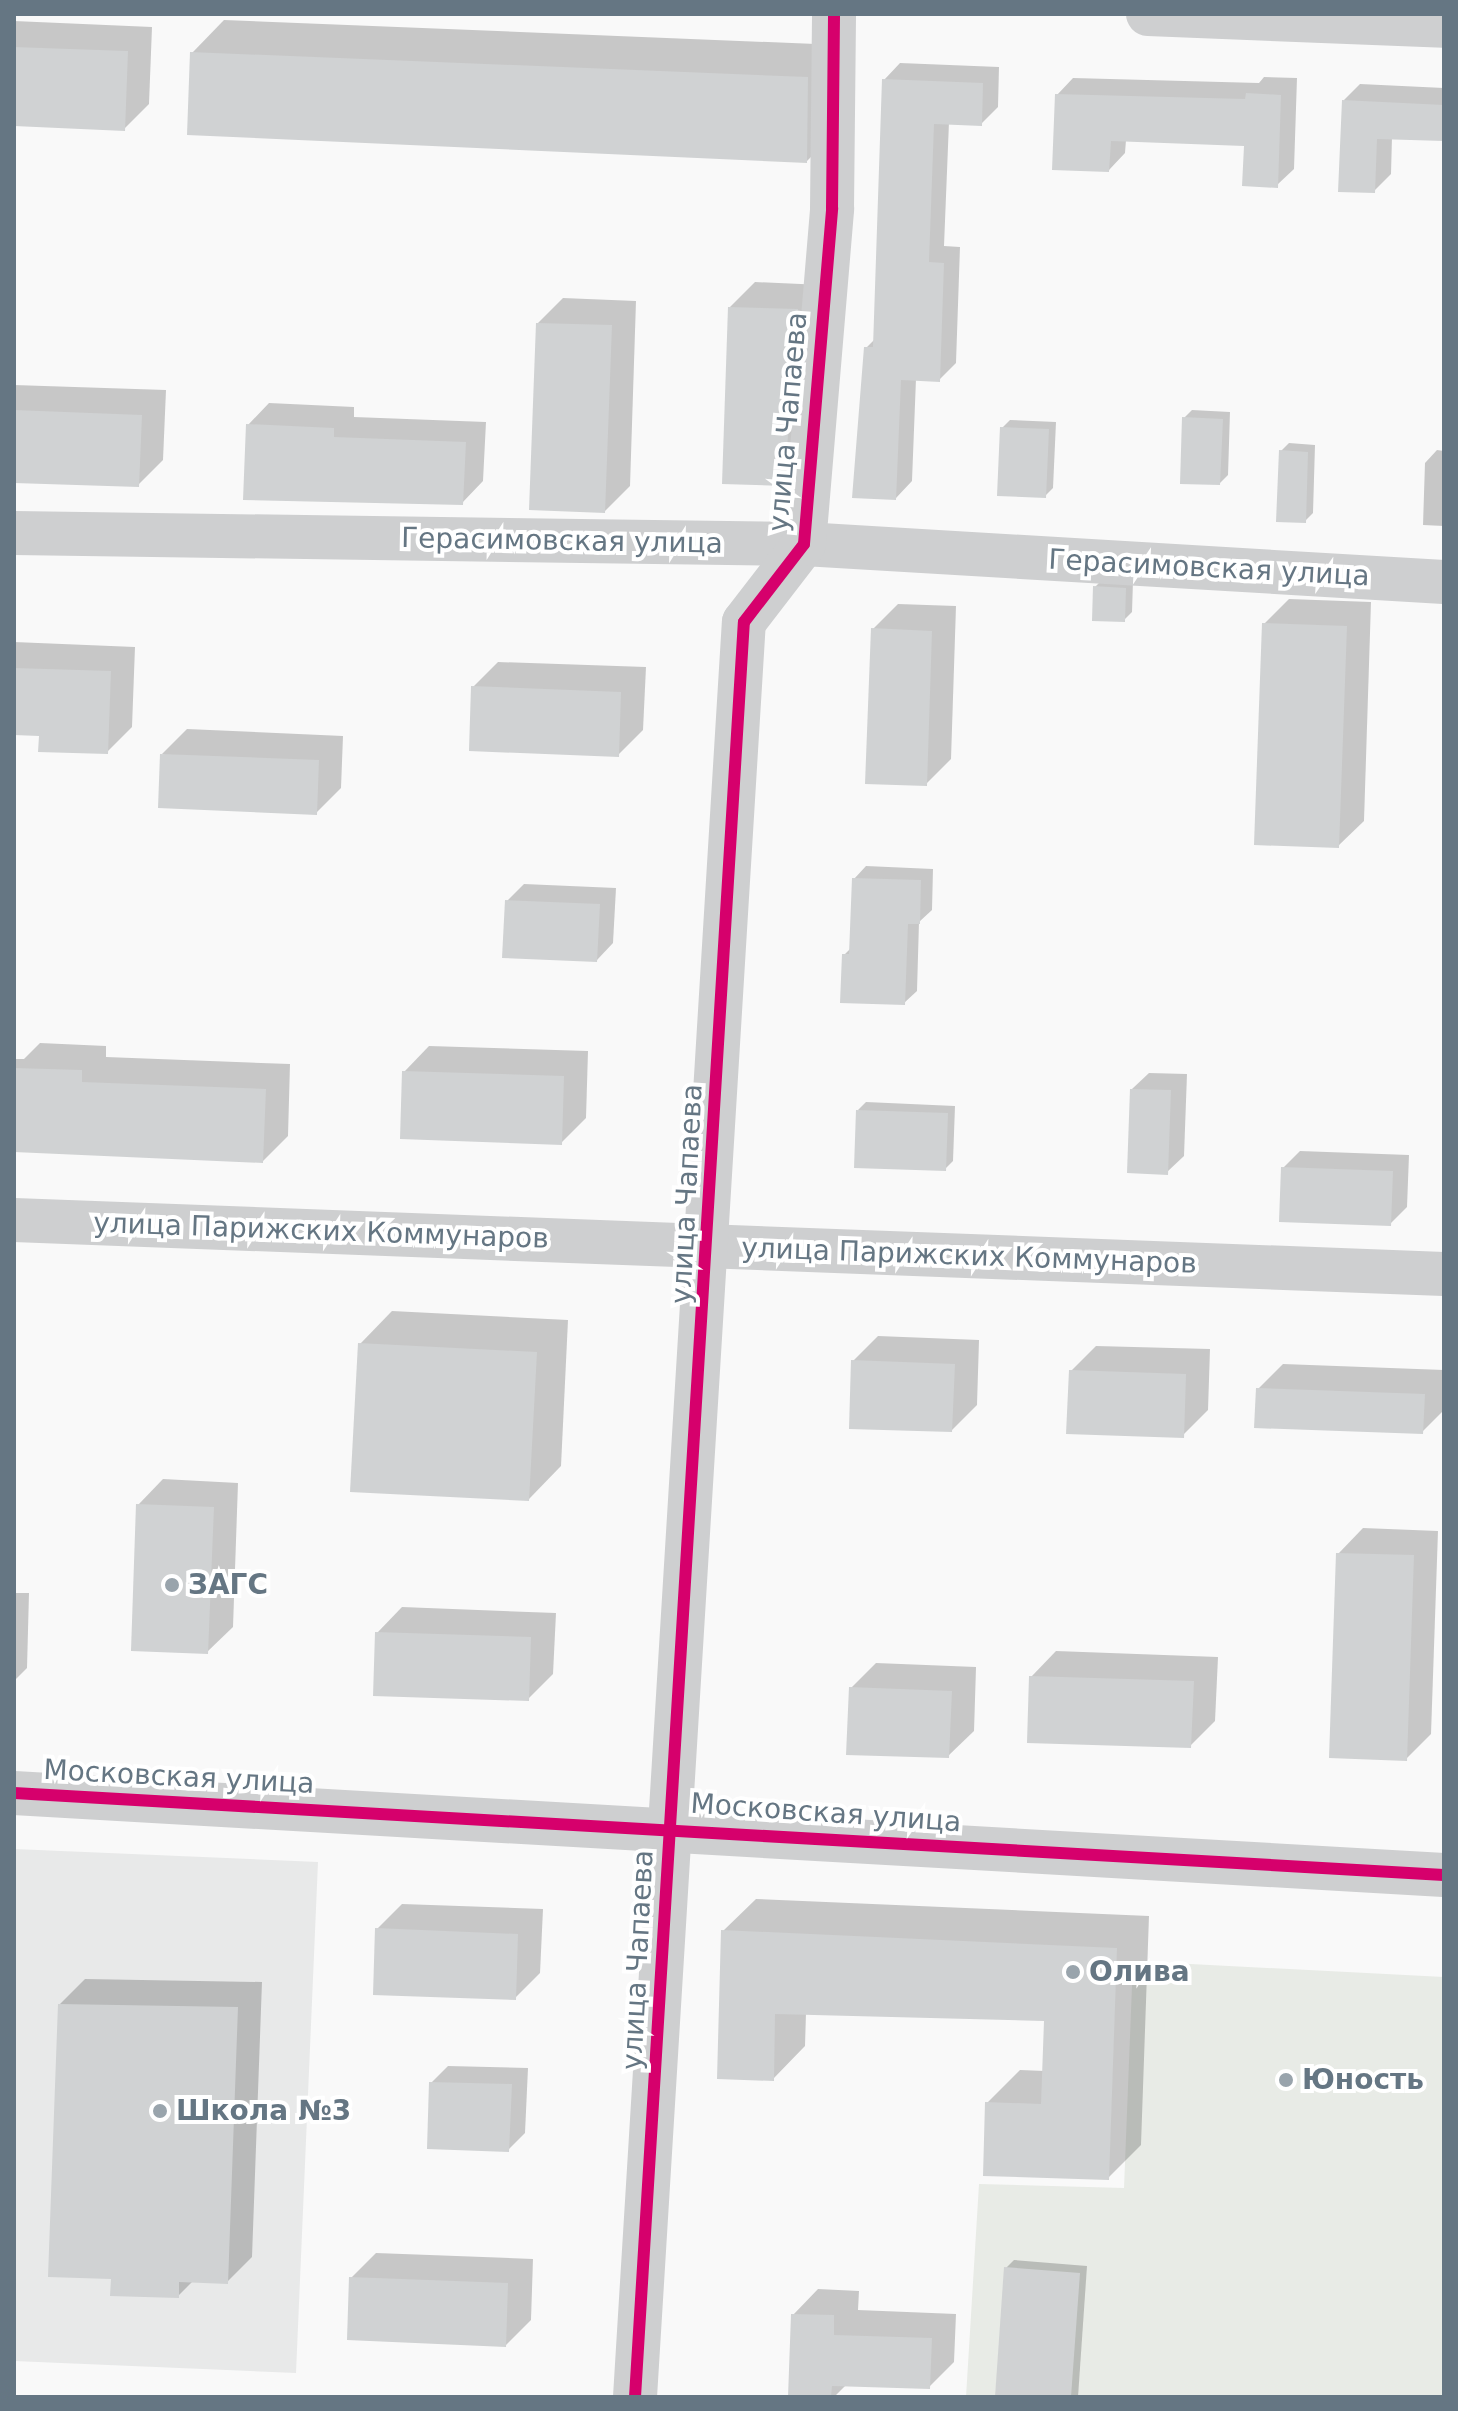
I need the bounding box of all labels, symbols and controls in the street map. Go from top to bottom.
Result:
street label: улица Чапаева [762,311,814,533]
street label: Герасимовская улица [401,521,723,561]
street label: Герасимовская улица [1048,543,1370,593]
street label: улица Чапаева [664,1083,710,1305]
street label: улица Парижских Коммунаров [93,1206,549,1256]
street label: улица Парижских Коммунаров [741,1231,1197,1281]
place label: ЗАГС [188,1568,268,1602]
marker: ЗАГС [163,1576,181,1594]
street label: Московская улица [43,1753,315,1801]
street label: Московская улица [689,1787,963,1839]
street label: улица Чапаева [615,1849,661,2071]
place label: Олива [1089,1955,1190,1989]
marker: Олива [1064,1963,1082,1981]
place label: Юность [1302,2063,1424,2097]
marker: Юность [1277,2071,1295,2089]
place label: Школа №3 [176,2094,351,2128]
marker: Школа №3 [151,2102,169,2120]

